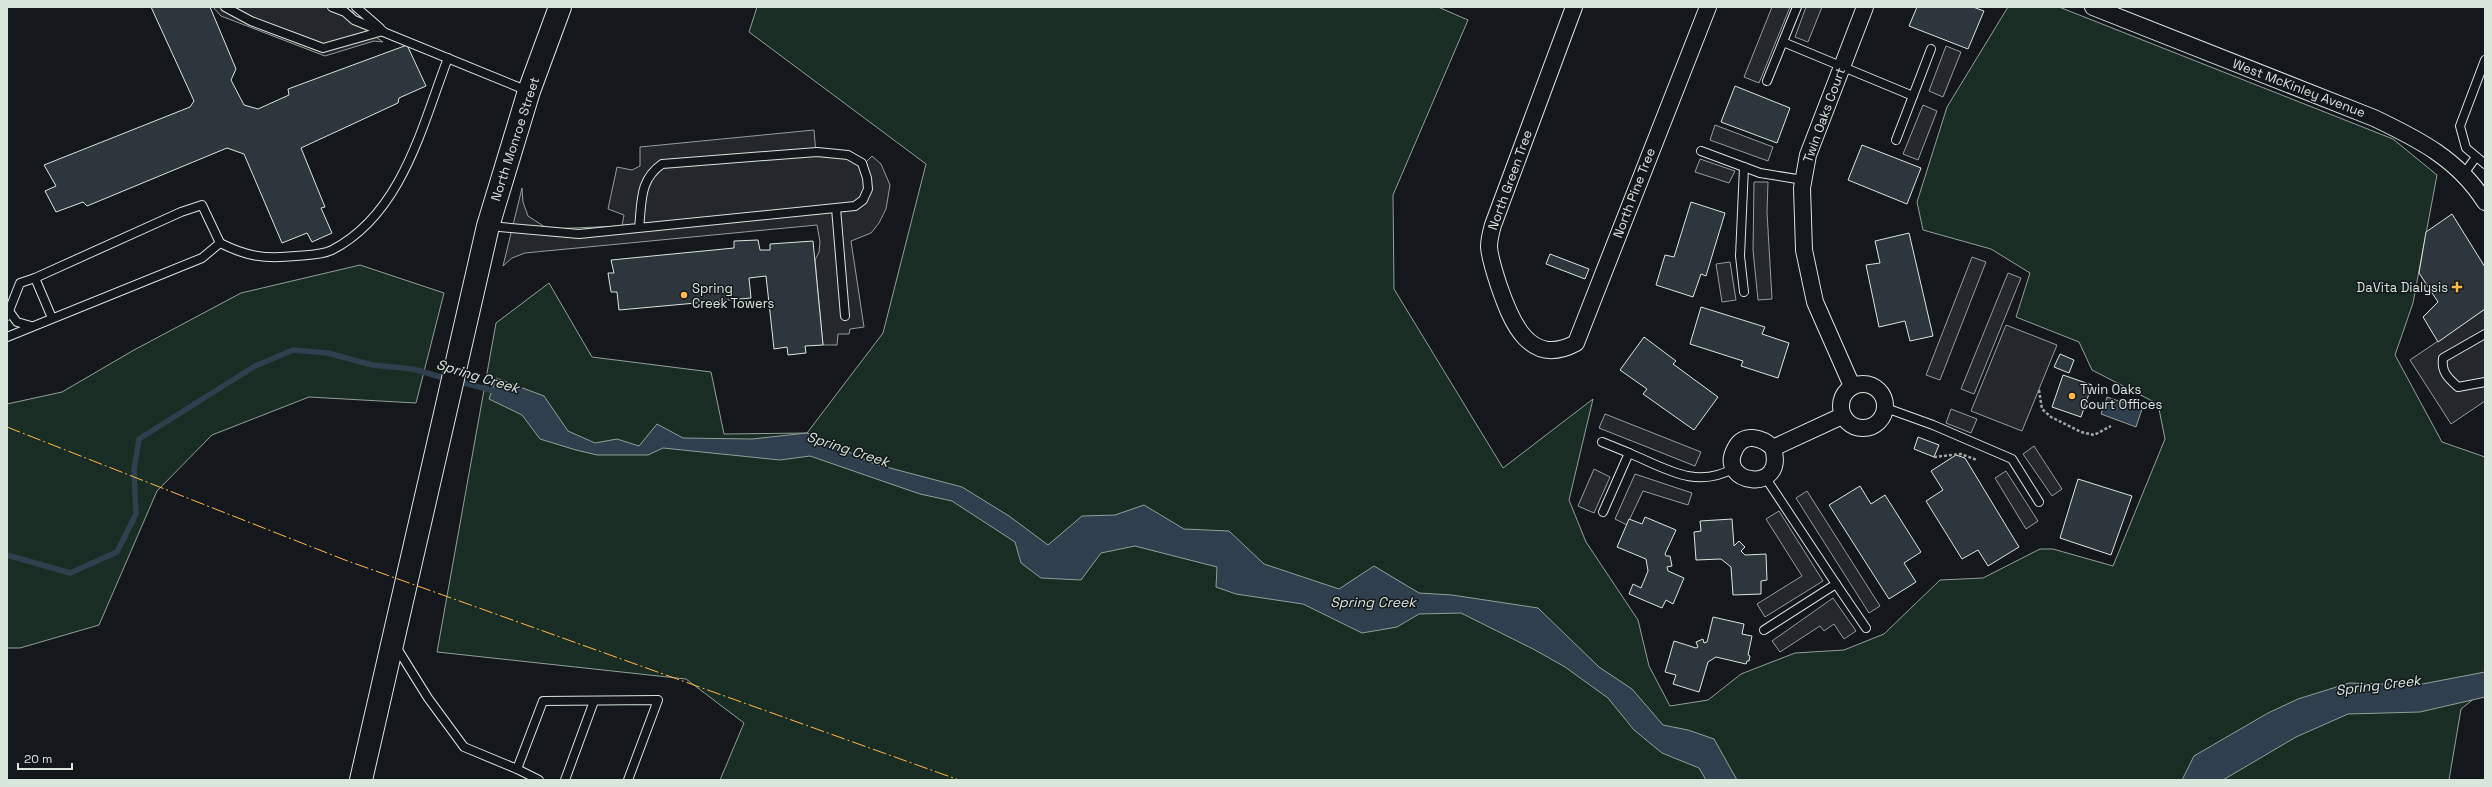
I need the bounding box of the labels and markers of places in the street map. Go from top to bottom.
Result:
place label: DaVita Dialysis [2357,279,2448,296]
place label: Spring Creek Towers [692,280,774,312]
marker: DaVita Dialysis [2451,281,2463,293]
marker: Spring Creek Towers [679,290,689,300]
place label: Twin Oaks Court Offices [2080,381,2163,413]
marker: Twin Oaks Court Offices [2067,391,2077,401]

